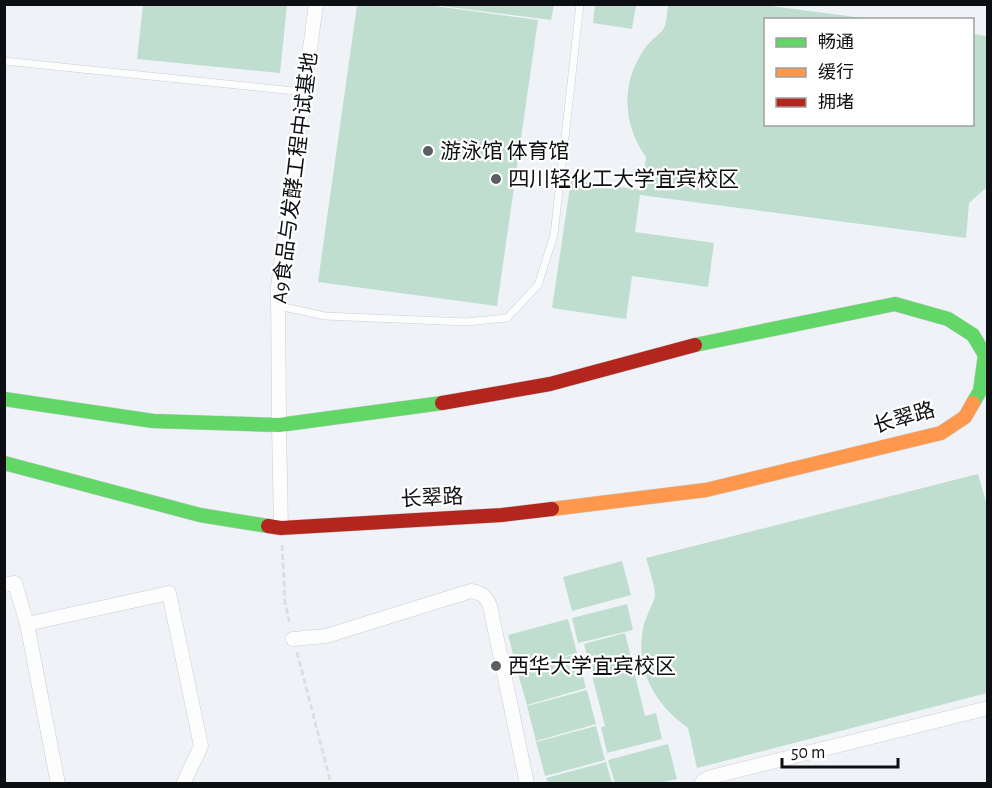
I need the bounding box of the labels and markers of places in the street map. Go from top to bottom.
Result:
place label: 游泳馆 体育馆 [440,140,569,162]
marker: 游泳馆 体育馆 [421,144,435,158]
place label: 四川轻化工大学宜宾校区 [508,168,739,190]
marker: 四川轻化工大学宜宾校区 [489,172,503,186]
place label: 西华大学宜宾校区 [508,655,676,677]
marker: 西华大学宜宾校区 [489,659,503,673]

